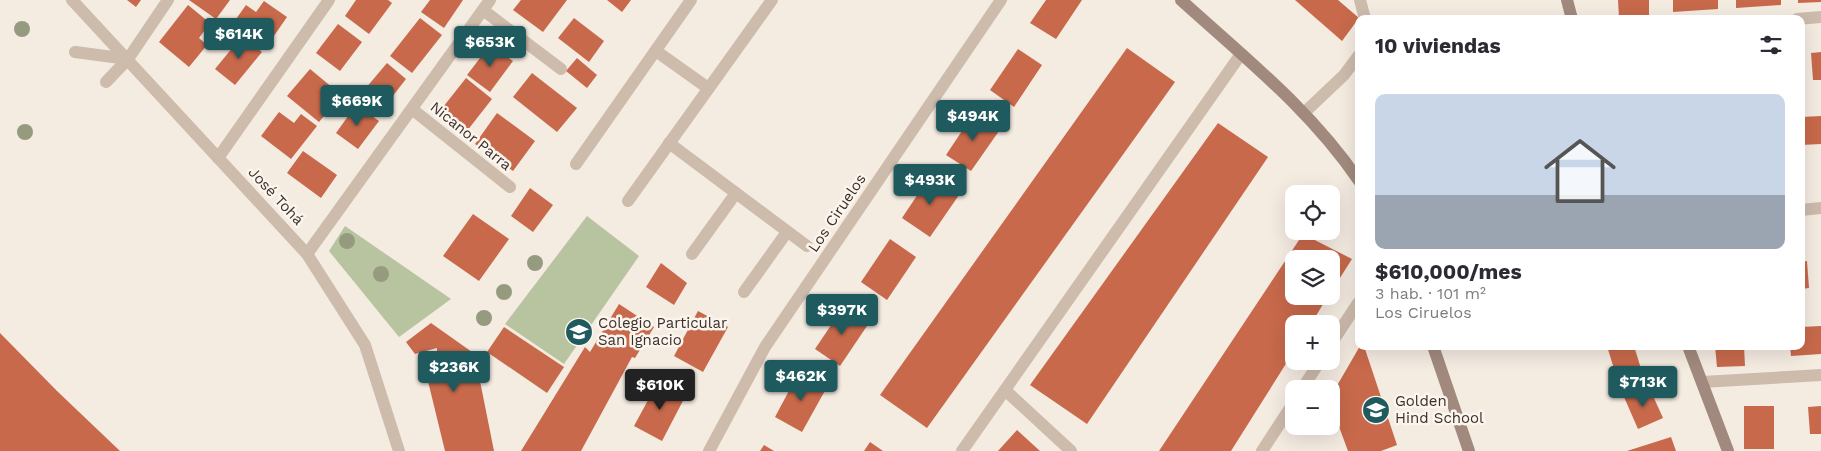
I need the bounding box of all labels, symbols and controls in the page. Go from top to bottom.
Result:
pin: $614K [204,18,274,60]
text: $614K [215,24,263,43]
pin: $653K [455,26,525,68]
icon: filters [1757,31,1785,59]
text: $653K [465,32,515,51]
text: 10 viviendas [1375,33,1501,58]
pin: $669K [322,84,392,127]
text: $669K [332,91,382,110]
street label: Nicanor Parra [427,98,516,175]
pin: $494K [938,100,1008,142]
text: $494K [947,106,999,125]
icon: home [1535,126,1625,216]
street label: José Tohá [245,163,308,229]
pin: $493K [895,164,965,206]
street label: Los Ciruelos [804,170,870,256]
text: $493K [905,170,955,189]
map controls [1285,185,1340,435]
button: locate [1285,185,1340,240]
button: layers [1285,250,1340,305]
text: $610,000/mes [1375,259,1522,284]
text: 3 hab. · 101 m² [1375,284,1486,303]
pin: $397K [807,294,877,336]
text: $397K [817,300,867,319]
text: Los Ciruelos [1375,303,1472,322]
place label: Colegio Particular San Ignacio [598,314,727,349]
button: + [1285,315,1340,370]
school or university icon: Colegio Particular San Ignacio [564,317,594,347]
pin: $236K [419,350,489,393]
text: $236K [429,357,479,376]
pin: $462K [766,360,836,402]
text: $462K [775,366,827,385]
pin: $713K [1608,366,1678,408]
pin: $610K [625,368,695,411]
text: $713K [1619,372,1667,391]
text: $610K [636,375,684,394]
button: − [1285,380,1340,435]
place label: Golden Hind School [1395,392,1484,427]
school or university icon: Golden Hind School [1361,395,1391,425]

